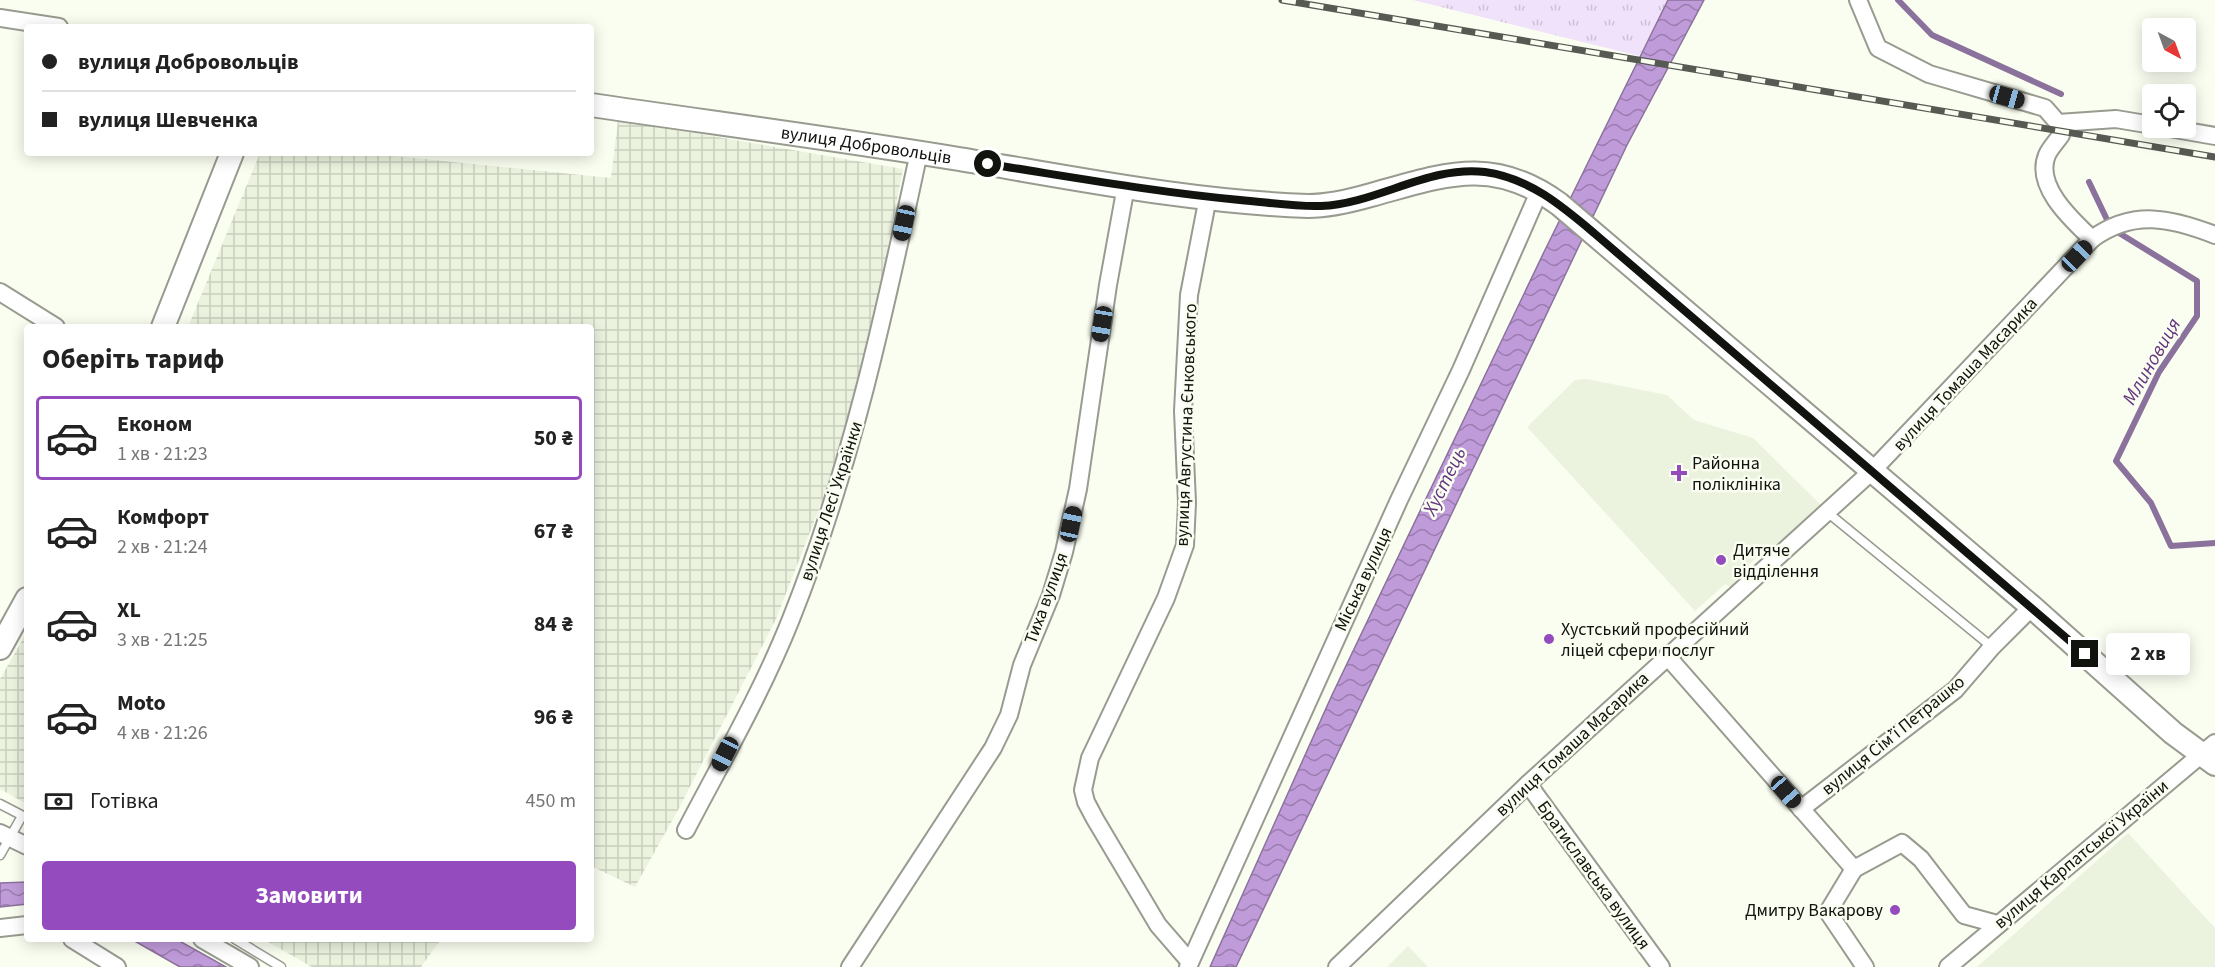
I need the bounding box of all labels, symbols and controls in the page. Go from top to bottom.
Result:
north arrow [2142,18,2196,72]
map controls [2142,18,2196,138]
text: вулиця Добровольців [78,46,299,78]
car [1987,83,2027,111]
button: locate [2142,84,2196,138]
text: вулиця Шевченка [78,104,258,136]
street label: вулиця Добровольців [779,120,953,171]
route start [974,150,1001,177]
car [891,204,917,242]
car [2058,237,2096,275]
street label: вулиця Томаша Масарика [1887,292,2043,457]
street label: вулиця Августина Єнковського [1170,303,1203,547]
car [1090,305,1114,343]
water label: Млиновиця [2116,313,2188,410]
text: Оберіть тариф [42,340,224,379]
text: Економ [117,408,192,440]
icon: car [45,411,99,465]
street label: вулиця Лесі Українки [794,418,869,584]
text: 50 ₴ [534,422,573,454]
text: 1 хв · 21:23 [117,440,208,468]
water label: Хустець [1416,443,1473,521]
place label: Районна поліклініка [1692,451,1781,497]
marker: Районна поліклініка [1670,464,1688,482]
text: Комфорт [117,501,209,533]
icon: car [45,504,99,558]
car [1058,505,1084,543]
text: 67 ₴ [534,515,573,547]
street label: Міська вулиця [1328,523,1399,635]
text: 2 хв · 21:24 [117,533,208,561]
place label: Дитяче відділення [1733,538,1819,584]
street label: Тиха вулиця [1018,549,1075,648]
marker: Дитяче відділення [1714,553,1728,567]
text: XL [117,594,141,626]
icon: car [45,597,99,651]
text: 84 ₴ [534,608,573,640]
place label: Хустський професійний ліцей сфери послуг [1561,617,1749,663]
text: 3 хв · 21:25 [117,626,208,654]
marker: Хустський професійний ліцей сфери послуг [1542,632,1556,646]
callout: 2 хв [2106,633,2190,675]
route end [2071,640,2098,667]
text: 2 хв [2130,640,2166,668]
street label: вулиця Томаша Масарика [1490,666,1655,822]
street label: вулиця Сімʼї Петрашко [1816,670,1970,801]
text: Moto [117,687,166,719]
icon: car [45,690,99,744]
text: 96 ₴ [534,701,573,733]
text: 4 хв · 21:26 [117,719,208,747]
car [709,734,741,774]
car [1767,773,1805,811]
street label: вулиця Карпатської України [1989,774,2174,935]
icon: cash [42,785,75,818]
text: Готівка [90,785,159,817]
text: 450 m [526,787,576,815]
street label: Братиславська вулиця [1531,796,1656,955]
button: Замовити [42,861,576,930]
place label: Дмитру Вакарову [1745,898,1884,923]
marker: Дмитру Вакарову [1888,903,1902,917]

